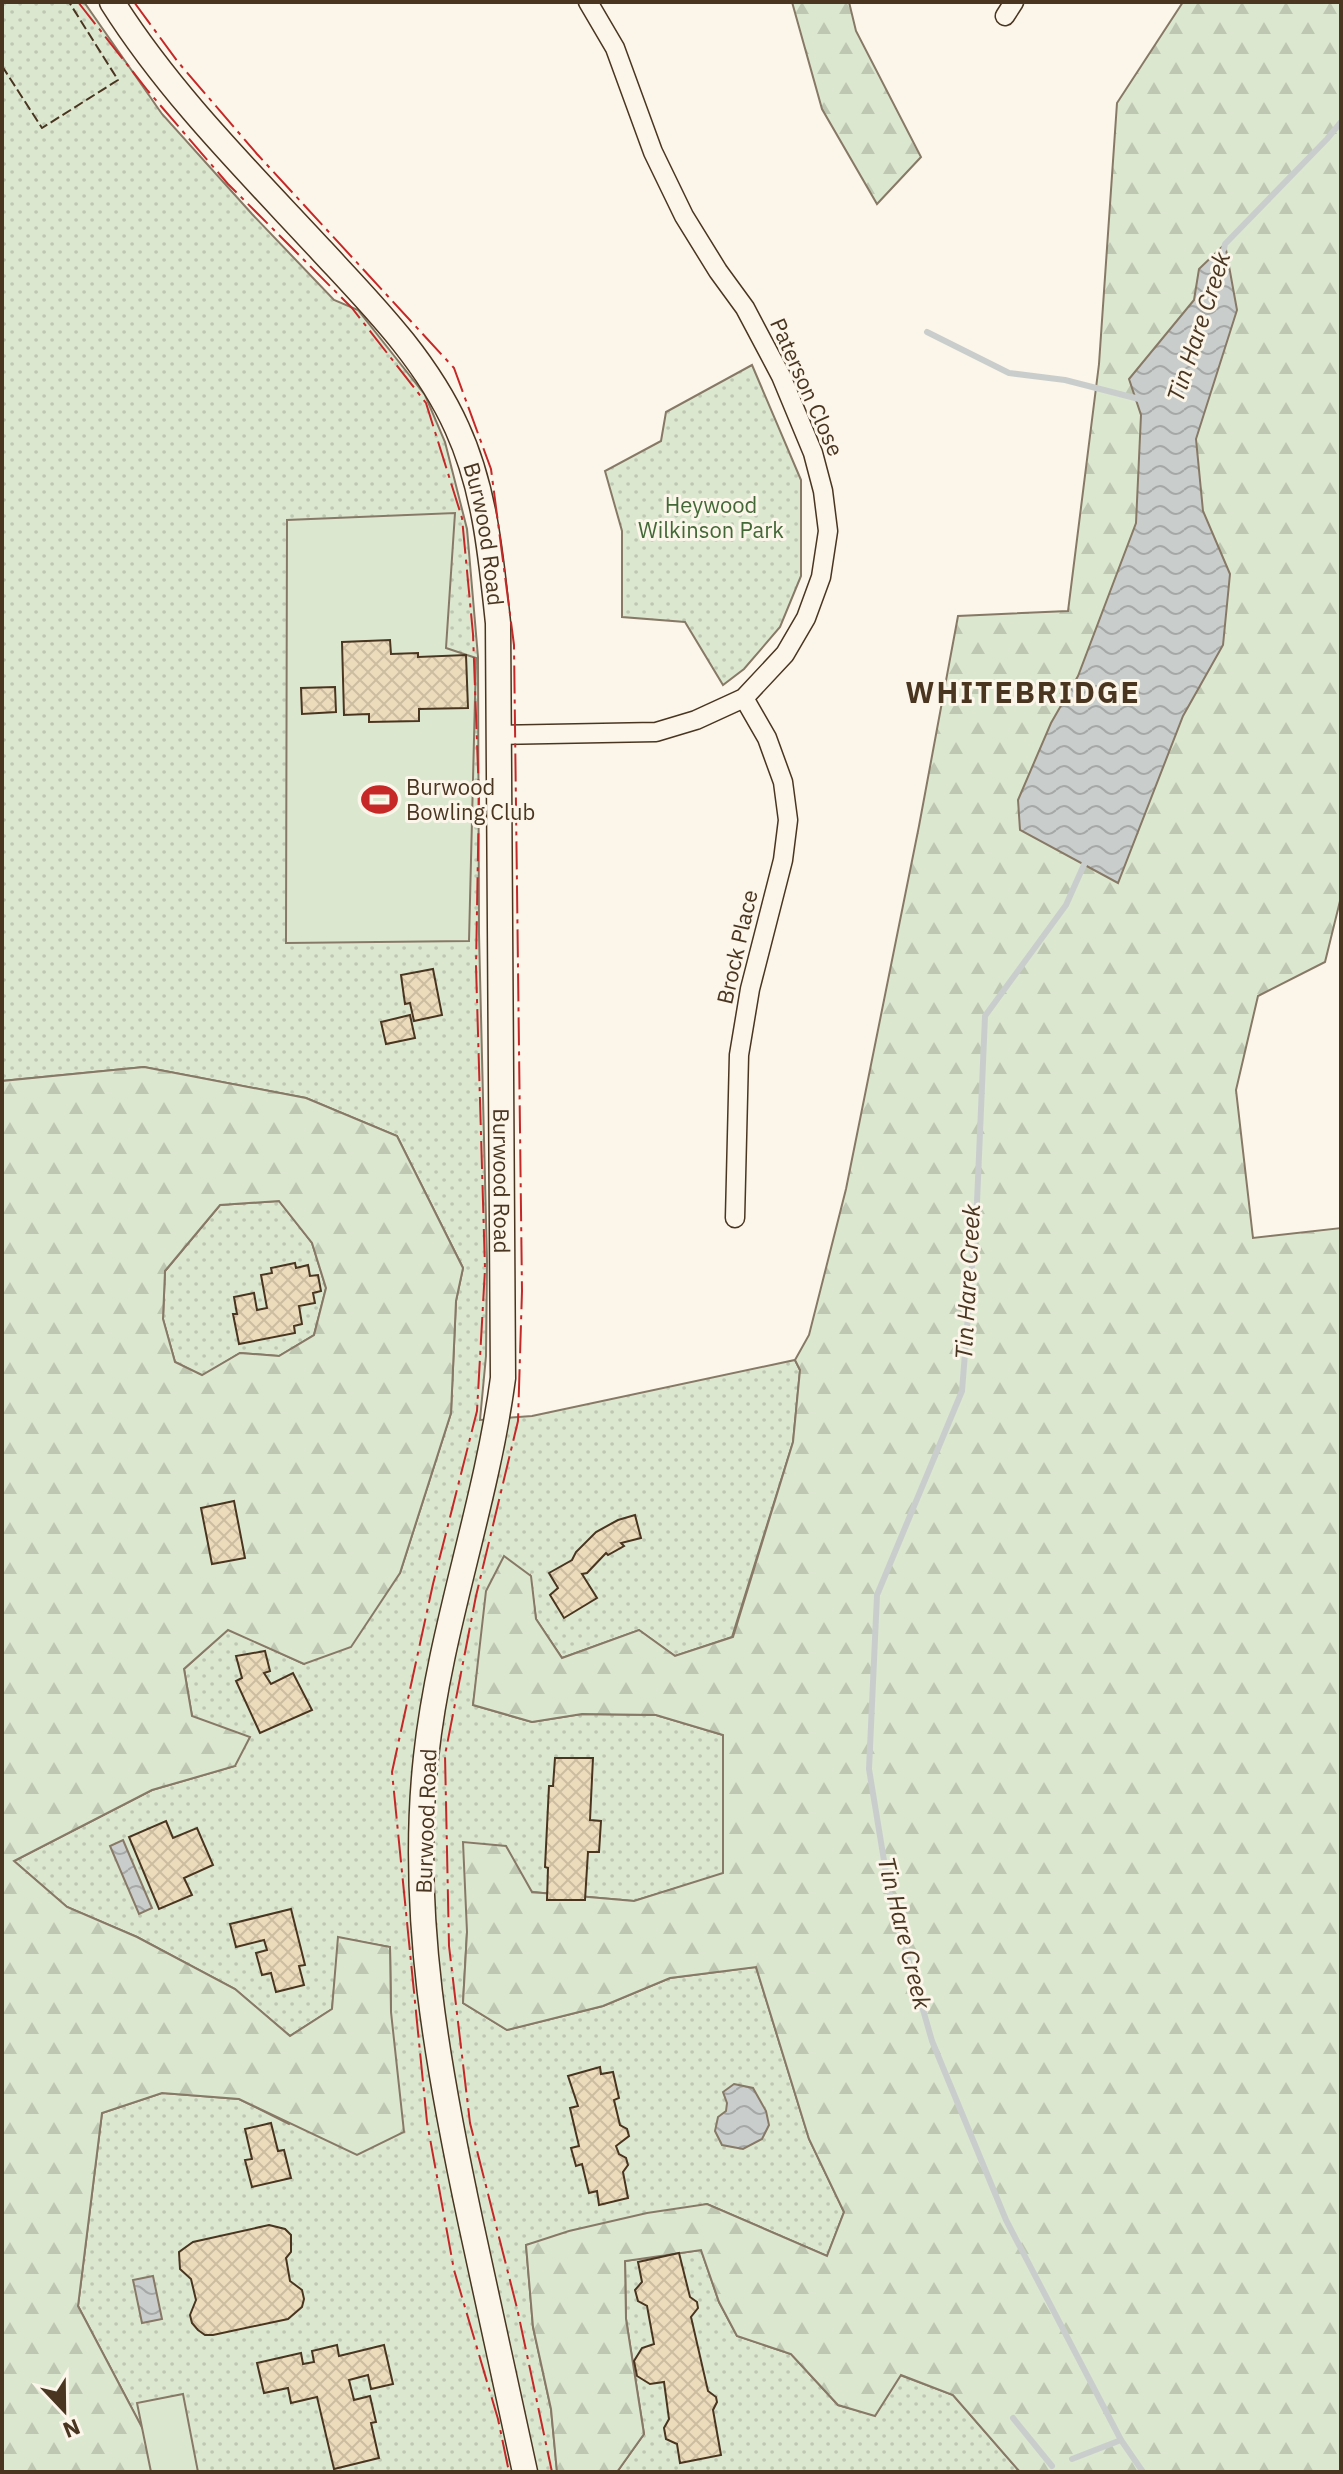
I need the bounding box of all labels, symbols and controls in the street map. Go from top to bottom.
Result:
water label: Tin Hare Creek [1159,247,1238,406]
street label: Paterson Close [764,313,851,460]
street label: Burwood Road [457,459,511,607]
park label: Heywood Wilkinson Park [638,490,784,544]
district label: WHITEBRIDGE [905,672,1141,711]
place label: Burwood Bowling Club [406,772,535,826]
sports icon: Burwood Bowling Club [361,781,399,819]
street label: Brock Place [709,887,764,1007]
street label: Burwood Road [487,1108,517,1254]
water label: Tin Hare Creek [947,1203,987,1361]
street label: Burwood Road [408,1748,443,1894]
water label: Tin Hare Creek [871,1853,939,2013]
north arrow [24,2370,104,2450]
text: N [59,2413,84,2445]

